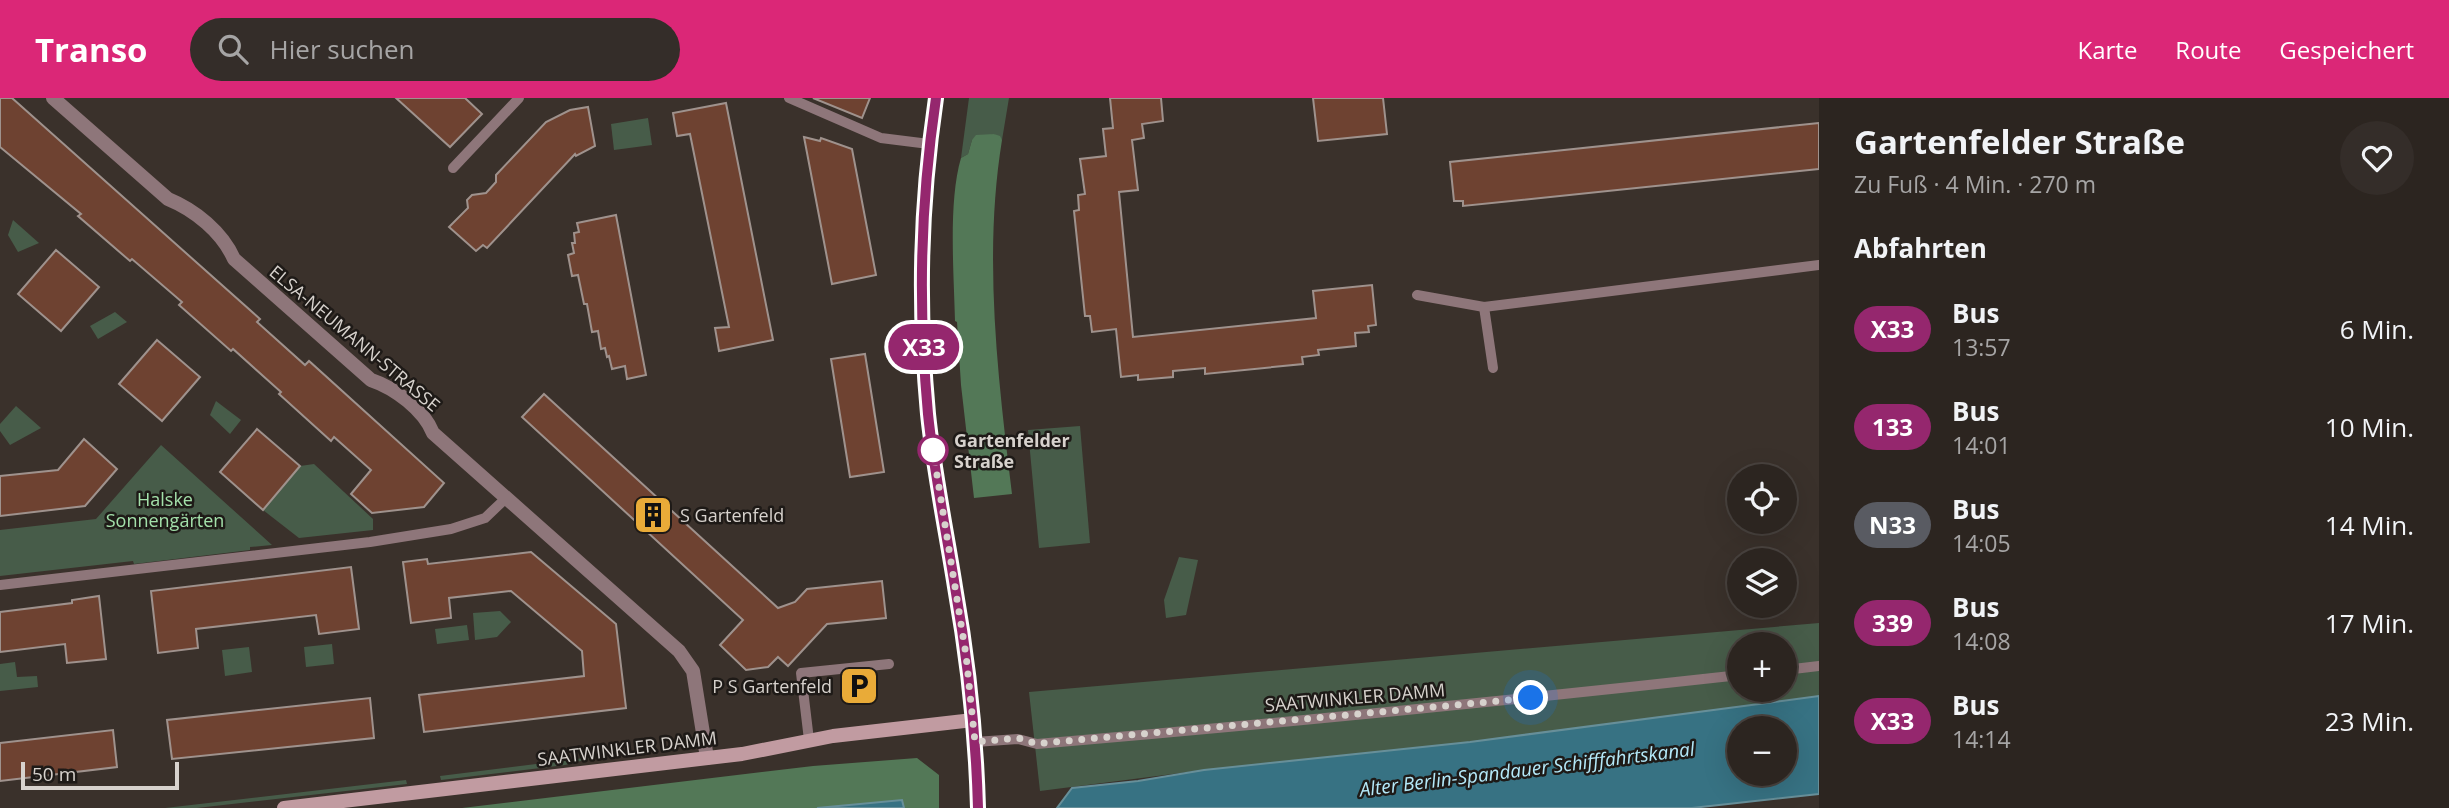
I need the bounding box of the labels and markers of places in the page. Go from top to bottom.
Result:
place label: Gartenfelder Straße [954,428,1070,473]
marker: Gartenfelder Straße [918,435,948,465]
building icon: S Gartenfeld [632,494,674,536]
place label: S Gartenfeld [680,503,784,527]
parking icon: P S Gartenfeld [838,665,880,707]
place label: P S Gartenfeld [712,674,832,698]

